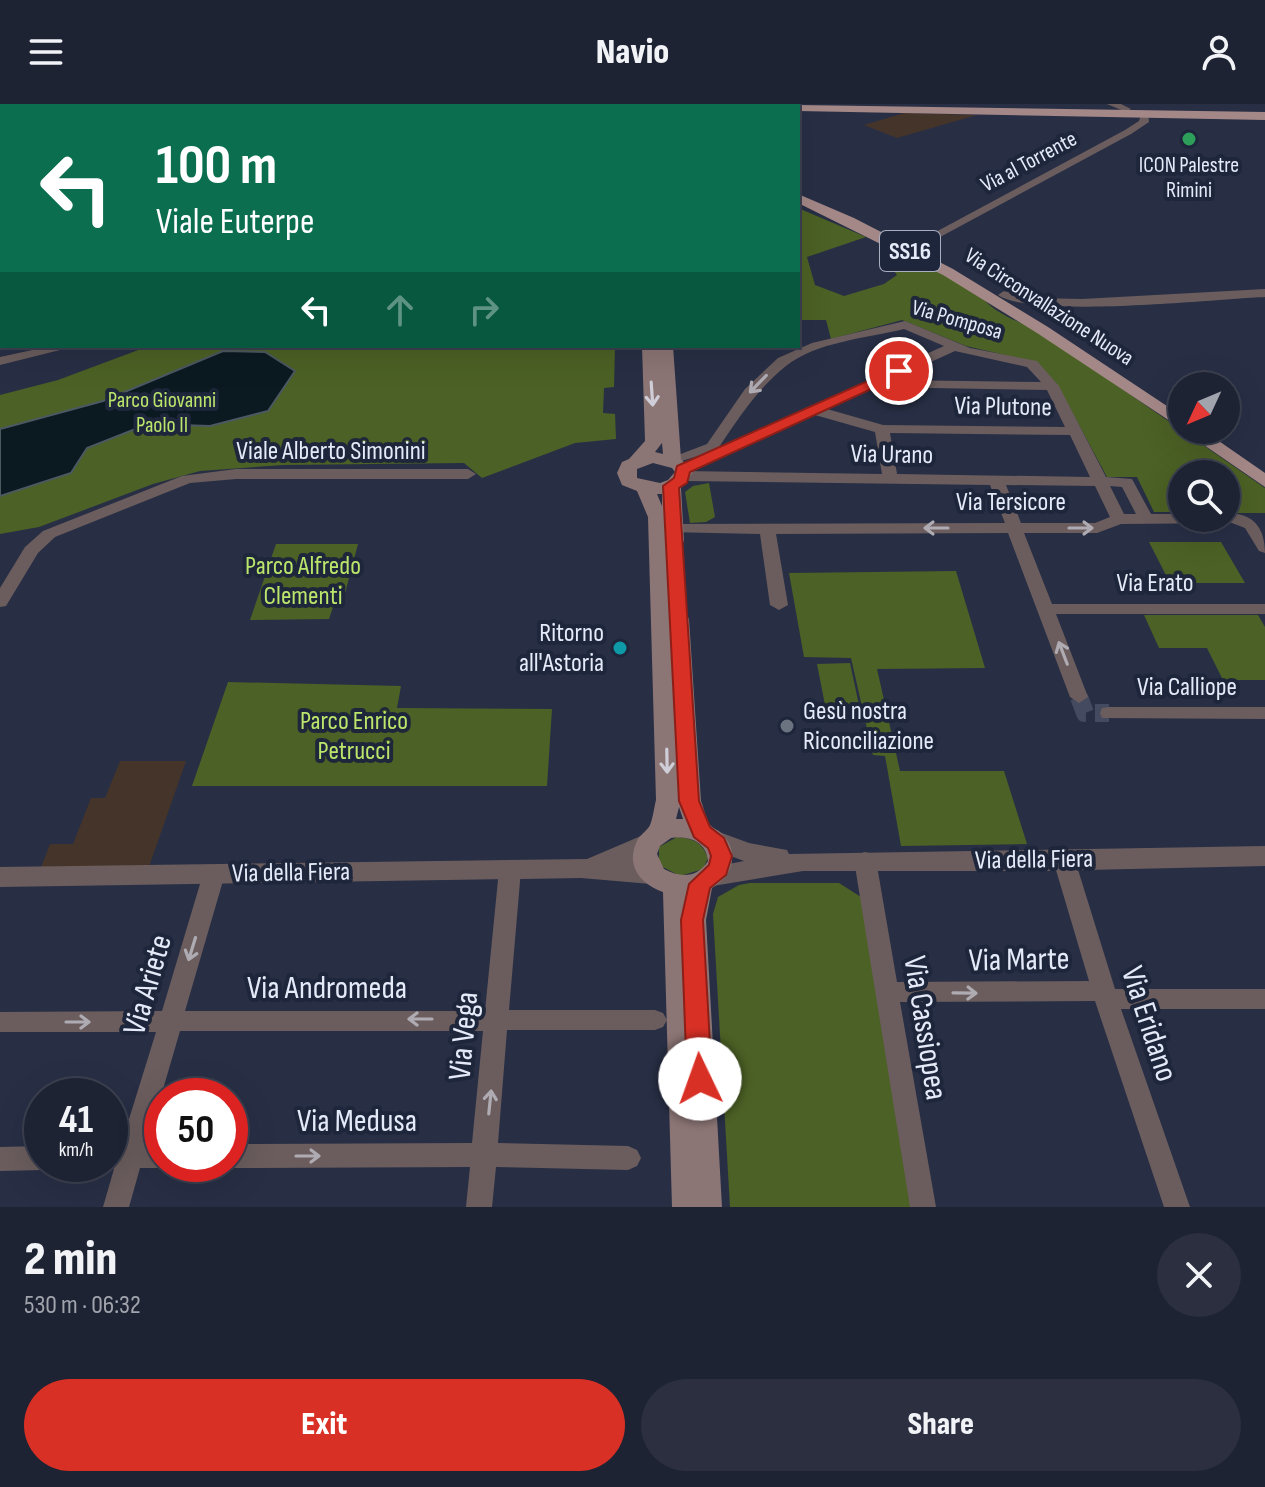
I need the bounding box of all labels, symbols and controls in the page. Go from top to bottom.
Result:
icon: menu [24,30,68,74]
icon: person [1197,30,1241,74]
text: Navio [596,31,669,74]
street label: Via al Torrente [976,126,1082,198]
marker: ICON Palestre Rimini [1180,130,1198,148]
text: 100 m [156,133,277,200]
icon: left [24,136,128,240]
place label: ICON Palestre Rimini [1139,152,1239,204]
text: Viale Euterpe [156,201,314,244]
road number: SS16 [880,231,940,271]
street label: Via Circonvallazione Nuova [959,242,1139,372]
icon: left [294,288,338,332]
icon: ahead [378,288,422,332]
icon: right [462,288,506,332]
street label: Via Pomposa [909,294,1005,346]
pin [865,337,933,405]
icon: arrive [877,349,921,393]
north arrow [1168,372,1240,444]
map controls [1168,372,1240,532]
one-way arrow [749,373,768,393]
one-way arrow [645,380,660,407]
park label: Parco Giovanni Paolo II [108,387,216,439]
street label: Via Plutone [954,391,1052,423]
street label: Viale Alberto Simonini [236,436,426,467]
street label: Via Urano [850,439,934,471]
button: search [1168,460,1240,532]
street label: Via Tersicore [956,487,1066,518]
one-way arrow [923,520,950,536]
one-way arrow [1067,520,1094,536]
park label: Parco Alfredo Clementi [245,551,361,612]
street label: Via Erato [1117,568,1193,599]
place label: Ritorno all'Astoria [519,618,604,679]
marker: Ritorno all'Astoria [611,639,629,657]
one-way arrow [1054,641,1069,666]
street label: Via Calliope [1137,672,1237,703]
place label: Gesù nostra Riconciliazione [803,696,934,757]
park label: Parco Enrico Petrucci [300,706,408,767]
marker: Gesù nostra Riconciliazione [778,717,796,735]
one-way arrow [660,747,675,774]
street label: Via della Fiera [975,843,1093,877]
street label: Via della Fiera [232,856,350,890]
street label: Via Ariete [115,930,181,1040]
one-way arrow [184,935,199,961]
street label: Via Marte [968,940,1070,980]
street label: Via Cassiopea [894,953,956,1103]
street label: Via Eridano [1112,962,1186,1086]
street label: Via Andromeda [247,969,407,1008]
one-way arrow [951,985,978,1001]
street label: Via Vega [441,990,487,1082]
one-way arrow [407,1012,434,1027]
one-way arrow [64,1014,91,1030]
position arrow [658,1037,742,1121]
speed limit sign: 50 [144,1078,248,1182]
one-way arrow [482,1089,497,1115]
text: 41 [59,1096,93,1144]
street label: Via Medusa [297,1102,417,1141]
text: km/h [59,1138,93,1162]
one-way arrow [294,1148,321,1164]
text: 2 min [24,1231,117,1288]
button: close [1157,1233,1241,1317]
text: 530 m · 06:32 [24,1290,141,1321]
button: Exit [24,1379,625,1471]
button: Share [641,1379,1241,1471]

